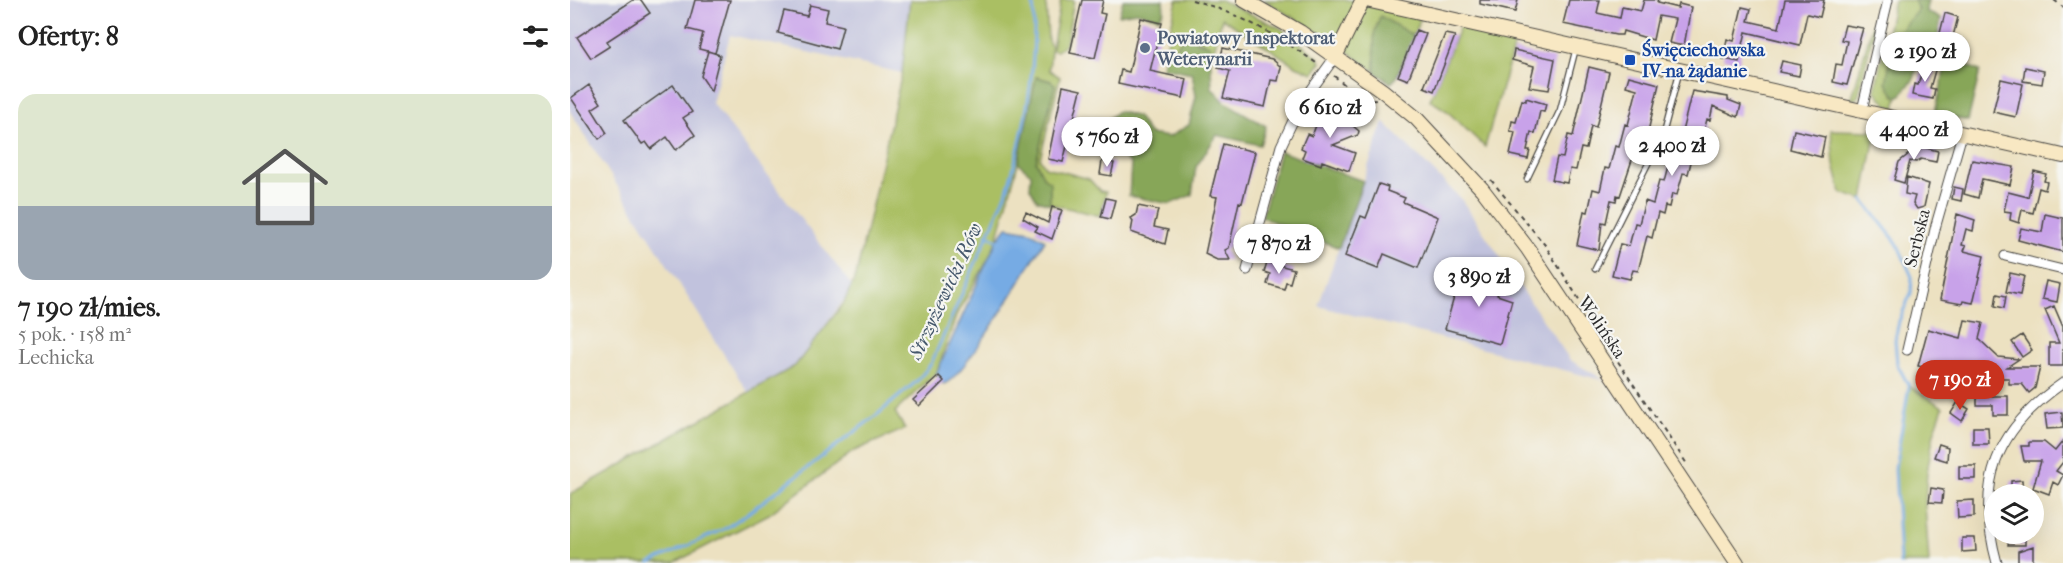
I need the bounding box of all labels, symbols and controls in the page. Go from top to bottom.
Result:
icon: filters [519,20,552,53]
text: Oferty: 8 [18,21,119,52]
place label: Powiatowy Inspektorat Weterynarii [1156,28,1336,70]
pin: 2 190 zł [1863,32,1987,83]
place label: Święciechowska IV-na żądanie [1642,38,1765,83]
text: 2 190 zł [1894,40,1956,63]
marker: Powiatowy Inspektorat Weterynarii [1138,41,1152,55]
marker: Święciechowska IV-na żądanie [1623,53,1637,67]
pin: 6 610 zł [1268,88,1392,139]
text: 6 610 zł [1299,96,1361,119]
pin: 4 400 zł [1852,110,1976,161]
pin: 5 760 zł [1045,117,1169,168]
text: 4 400 zł [1880,118,1948,141]
text: 5 760 zł [1075,125,1139,148]
pin: 2 400 zł [1610,126,1734,177]
icon: home [231,133,339,241]
text: 2 400 zł [1638,134,1706,157]
street label: Serbska [1900,206,1935,270]
water label: Strzyżewicki Rów [903,219,987,364]
pin: 7 870 zł [1217,224,1341,275]
text: 7 870 zł [1247,232,1311,255]
pin: 3 890 zł [1417,257,1541,308]
text: 3 890 zł [1448,265,1510,288]
street label: Wolińska [1573,291,1630,363]
text: 7 190 zł/mies. [18,292,161,323]
text: 5 pok. · 158 m² [18,323,131,346]
text: Lechicka [18,346,94,369]
pin: 7 190 zł [1898,360,2022,411]
text: 7 190 zł [1929,368,1991,391]
map controls [1984,484,2044,544]
button: layers [1984,484,2044,544]

